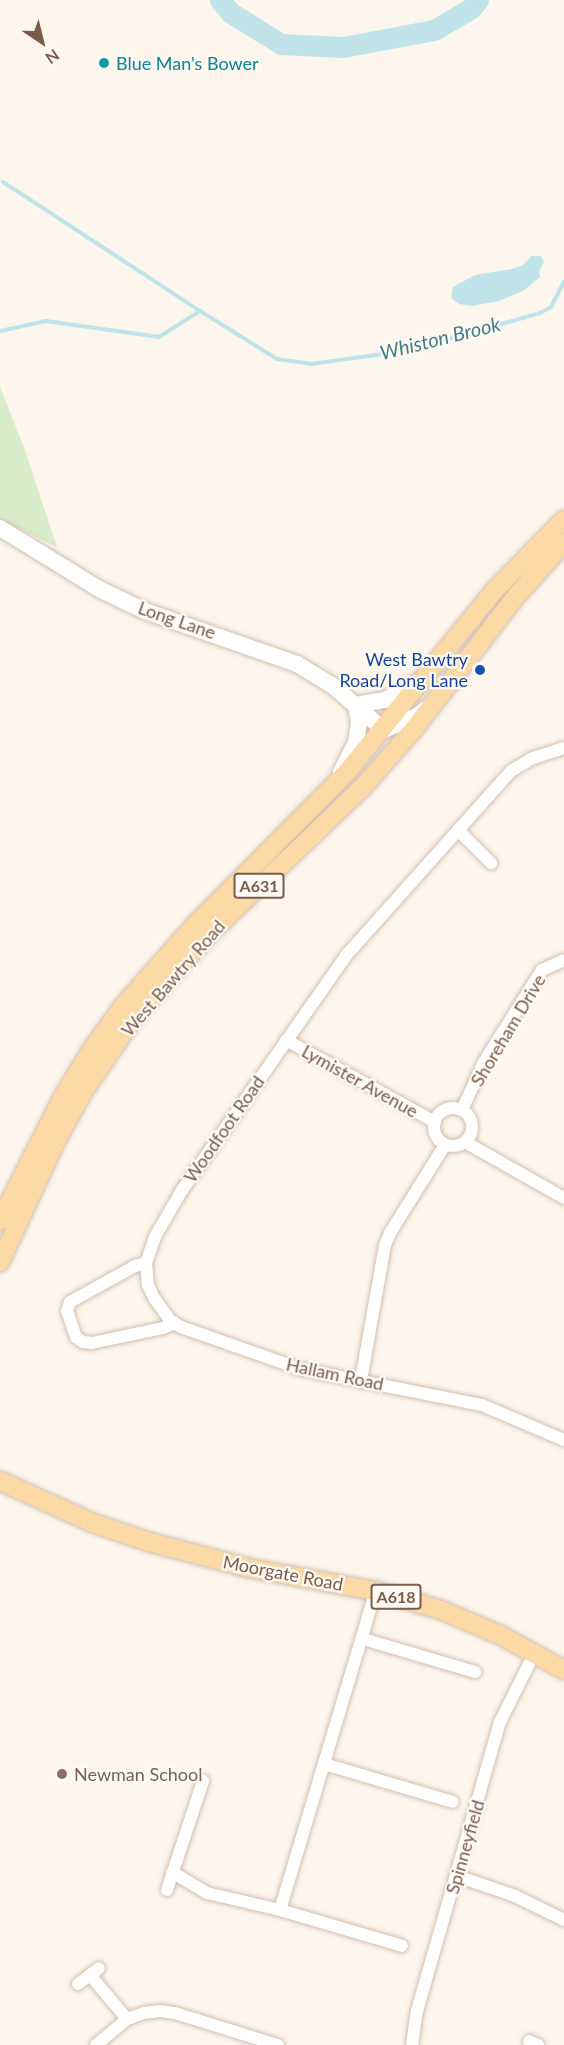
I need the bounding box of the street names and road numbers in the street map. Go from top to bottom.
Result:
street label: Long Lane [135,597,219,643]
road number: A631 [234,873,284,899]
street label: West Bawtry Road [117,915,229,1041]
street label: Shoreham Drive [466,970,550,1090]
street label: Lymister Avenue [298,1040,422,1122]
street label: Woodfoot Road [179,1071,269,1187]
street label: Hallam Road [284,1353,386,1395]
street label: Moorgate Road [221,1551,345,1595]
road number: A618 [370,1584,422,1610]
street label: Spinneyfield [441,1798,489,1896]

